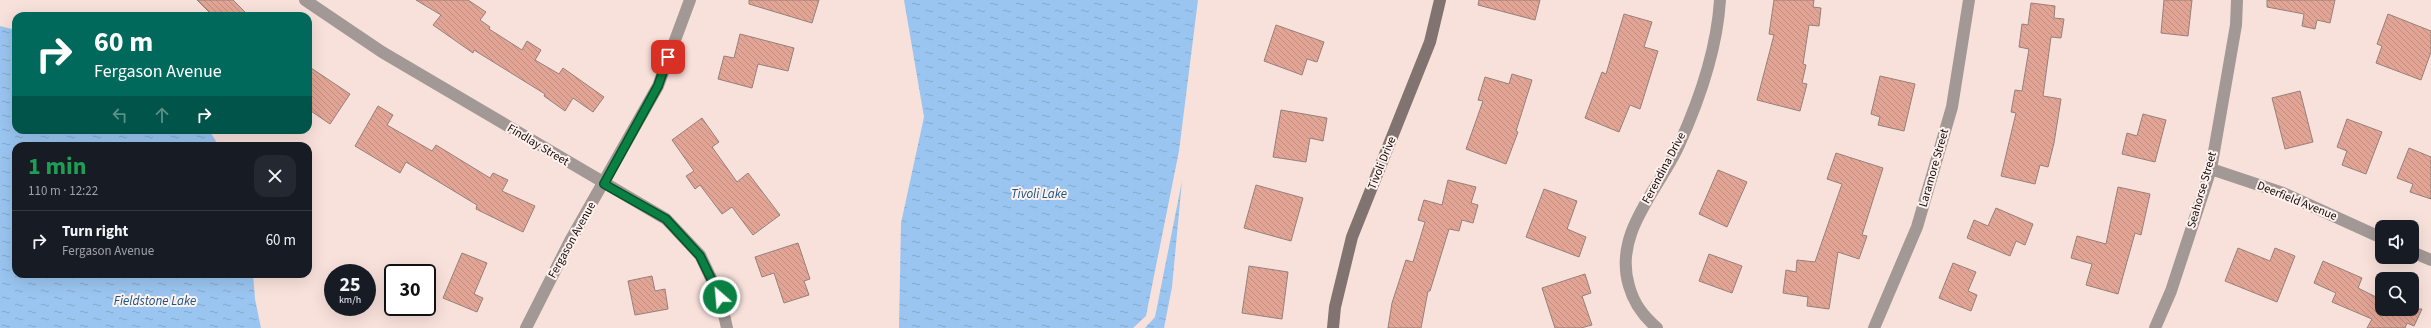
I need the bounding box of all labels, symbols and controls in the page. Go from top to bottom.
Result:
text: 60 m [94,22,153,62]
icon: right [28,28,80,80]
pin [651,40,685,74]
icon: arrive [657,46,679,68]
text: Fergason Avenue [94,59,222,84]
icon: left [109,104,131,126]
icon: ahead [151,104,173,126]
icon: right [193,104,215,126]
street label: Findlay Street [504,120,572,170]
street label: Laramore Street [1915,127,1953,209]
street label: Ferendina Drive [1638,129,1690,207]
street label: Tivoli Drive [1364,134,1400,192]
text: 1 min [28,149,86,184]
street label: Seahorse Street [2183,150,2221,230]
button: close [254,155,296,197]
street label: Deerfield Avenue [2254,177,2340,225]
text: 110 m · 12:22 [28,182,98,200]
water label: Tivoli Lake [1011,185,1067,203]
street label: Fergason Avenue [544,199,600,281]
map controls [2375,220,2419,316]
button: sound [2375,220,2419,264]
text: Turn right [62,221,128,242]
icon: right [28,230,50,252]
text: 60 m [266,230,296,251]
text: Fergason Avenue [62,242,154,260]
speed limit sign: 30 [384,264,436,316]
text: 25 [339,271,361,299]
button: search [2375,272,2419,316]
position arrow [699,276,741,318]
water label: Fieldstone Lake [114,292,196,310]
text: km/h [339,293,361,307]

